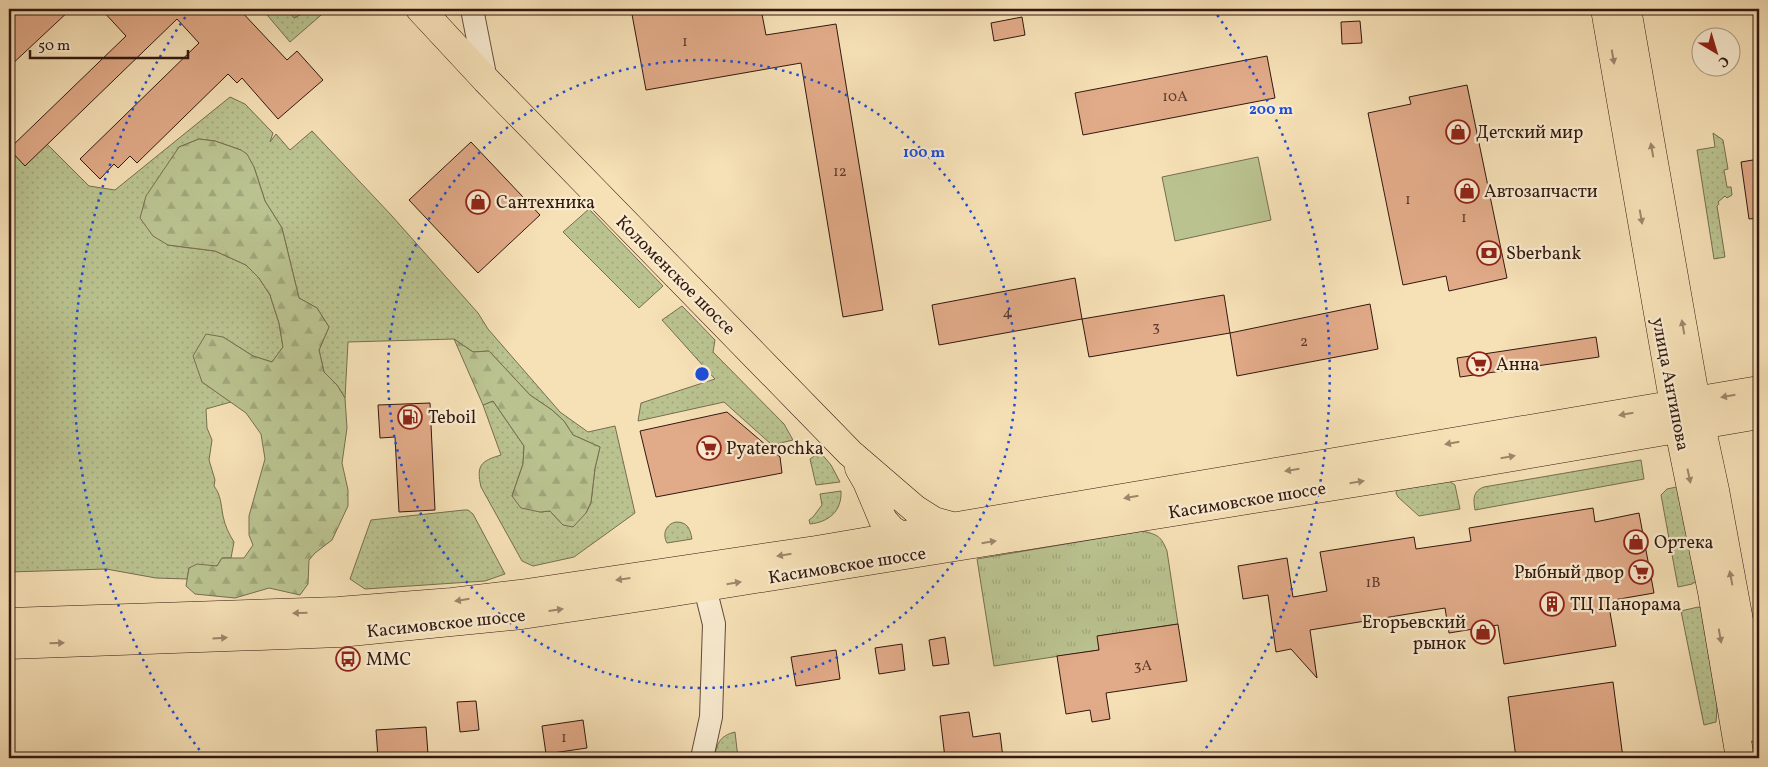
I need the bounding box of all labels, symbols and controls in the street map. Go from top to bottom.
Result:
scale bar [30,28,188,60]
north arrow [1690,28,1740,78]
house number: 1 [682,32,688,53]
text: 50 m [38,36,70,57]
one-way arrow [1610,49,1618,65]
text: С [1714,51,1732,71]
house number: 10А [1162,87,1188,108]
text: 200 m [1249,100,1293,121]
shop icon: Детский мир [1445,119,1471,145]
place label: Детский мир [1476,121,1583,146]
one-way arrow [1647,142,1655,158]
text: 100 m [903,143,946,164]
house number: 12 [833,162,847,183]
shop icon: Автозапчасти [1454,178,1480,204]
place label: Автозапчасти [1484,180,1598,205]
shop icon: Сантехника [465,189,491,215]
house number: 1 [1405,190,1411,211]
place label: Сантехника [496,191,595,216]
house number: 1 [1461,208,1467,229]
one-way arrow [1638,209,1646,225]
street label: Коломенское шоссе [609,211,740,342]
bank icon: Sberbank [1476,240,1502,266]
place label: Sberbank [1506,242,1581,267]
house number: 4 [1003,303,1012,324]
street label: улица Антипова [1644,315,1695,453]
house number: 3 [1152,317,1160,338]
one-way arrow [1678,319,1686,335]
house number: 2 [1300,332,1308,353]
supermarket icon: Анна [1466,351,1492,377]
place label: Анна [1496,353,1540,378]
centre of rings [693,365,711,383]
one-way arrow [1719,392,1735,400]
fuel station icon: Teboil [397,404,423,430]
place label: Teboil [428,406,476,431]
one-way arrow [1617,410,1633,418]
supermarket icon: Pyaterochka [696,435,722,461]
place label: Pyaterochka [726,437,824,462]
one-way arrow [1444,440,1460,448]
one-way arrow [1501,453,1517,461]
one-way arrow [1283,467,1299,475]
one-way arrow [1685,469,1693,484]
street label: Касимовское шоссе [1167,477,1328,526]
one-way arrow [1350,478,1366,486]
one-way arrow [1123,493,1139,501]
shop icon: Ортека [1623,529,1649,555]
place label: Ортека [1654,531,1714,556]
one-way arrow [982,537,998,545]
street label: Касимовское шоссе [767,542,928,591]
one-way arrow [775,552,791,560]
supermarket icon: Рыбный двор [1628,559,1654,585]
place label: Рыбный двор [1514,561,1624,586]
one-way arrow [1727,569,1735,585]
house number: 1В [1365,573,1381,594]
one-way arrow [615,575,631,583]
one-way arrow [726,578,742,586]
building icon: ТЦ Панорама [1539,591,1565,617]
place label: ТЦ Панорама [1570,593,1681,618]
one-way arrow [454,597,470,605]
street label: Касимовское шоссе [366,604,527,645]
one-way arrow [548,606,564,614]
one-way arrow [292,609,308,617]
place label: Егорьевский рынок [1362,611,1466,657]
shop icon: Егорьевский рынок [1470,619,1496,645]
one-way arrow [1716,628,1724,644]
one-way arrow [212,634,228,642]
one-way arrow [50,639,66,647]
bus stop icon: ММС [335,646,361,672]
place label: ММС [366,648,411,673]
house number: 3А [1134,656,1153,677]
house number: 1 [561,728,567,749]

